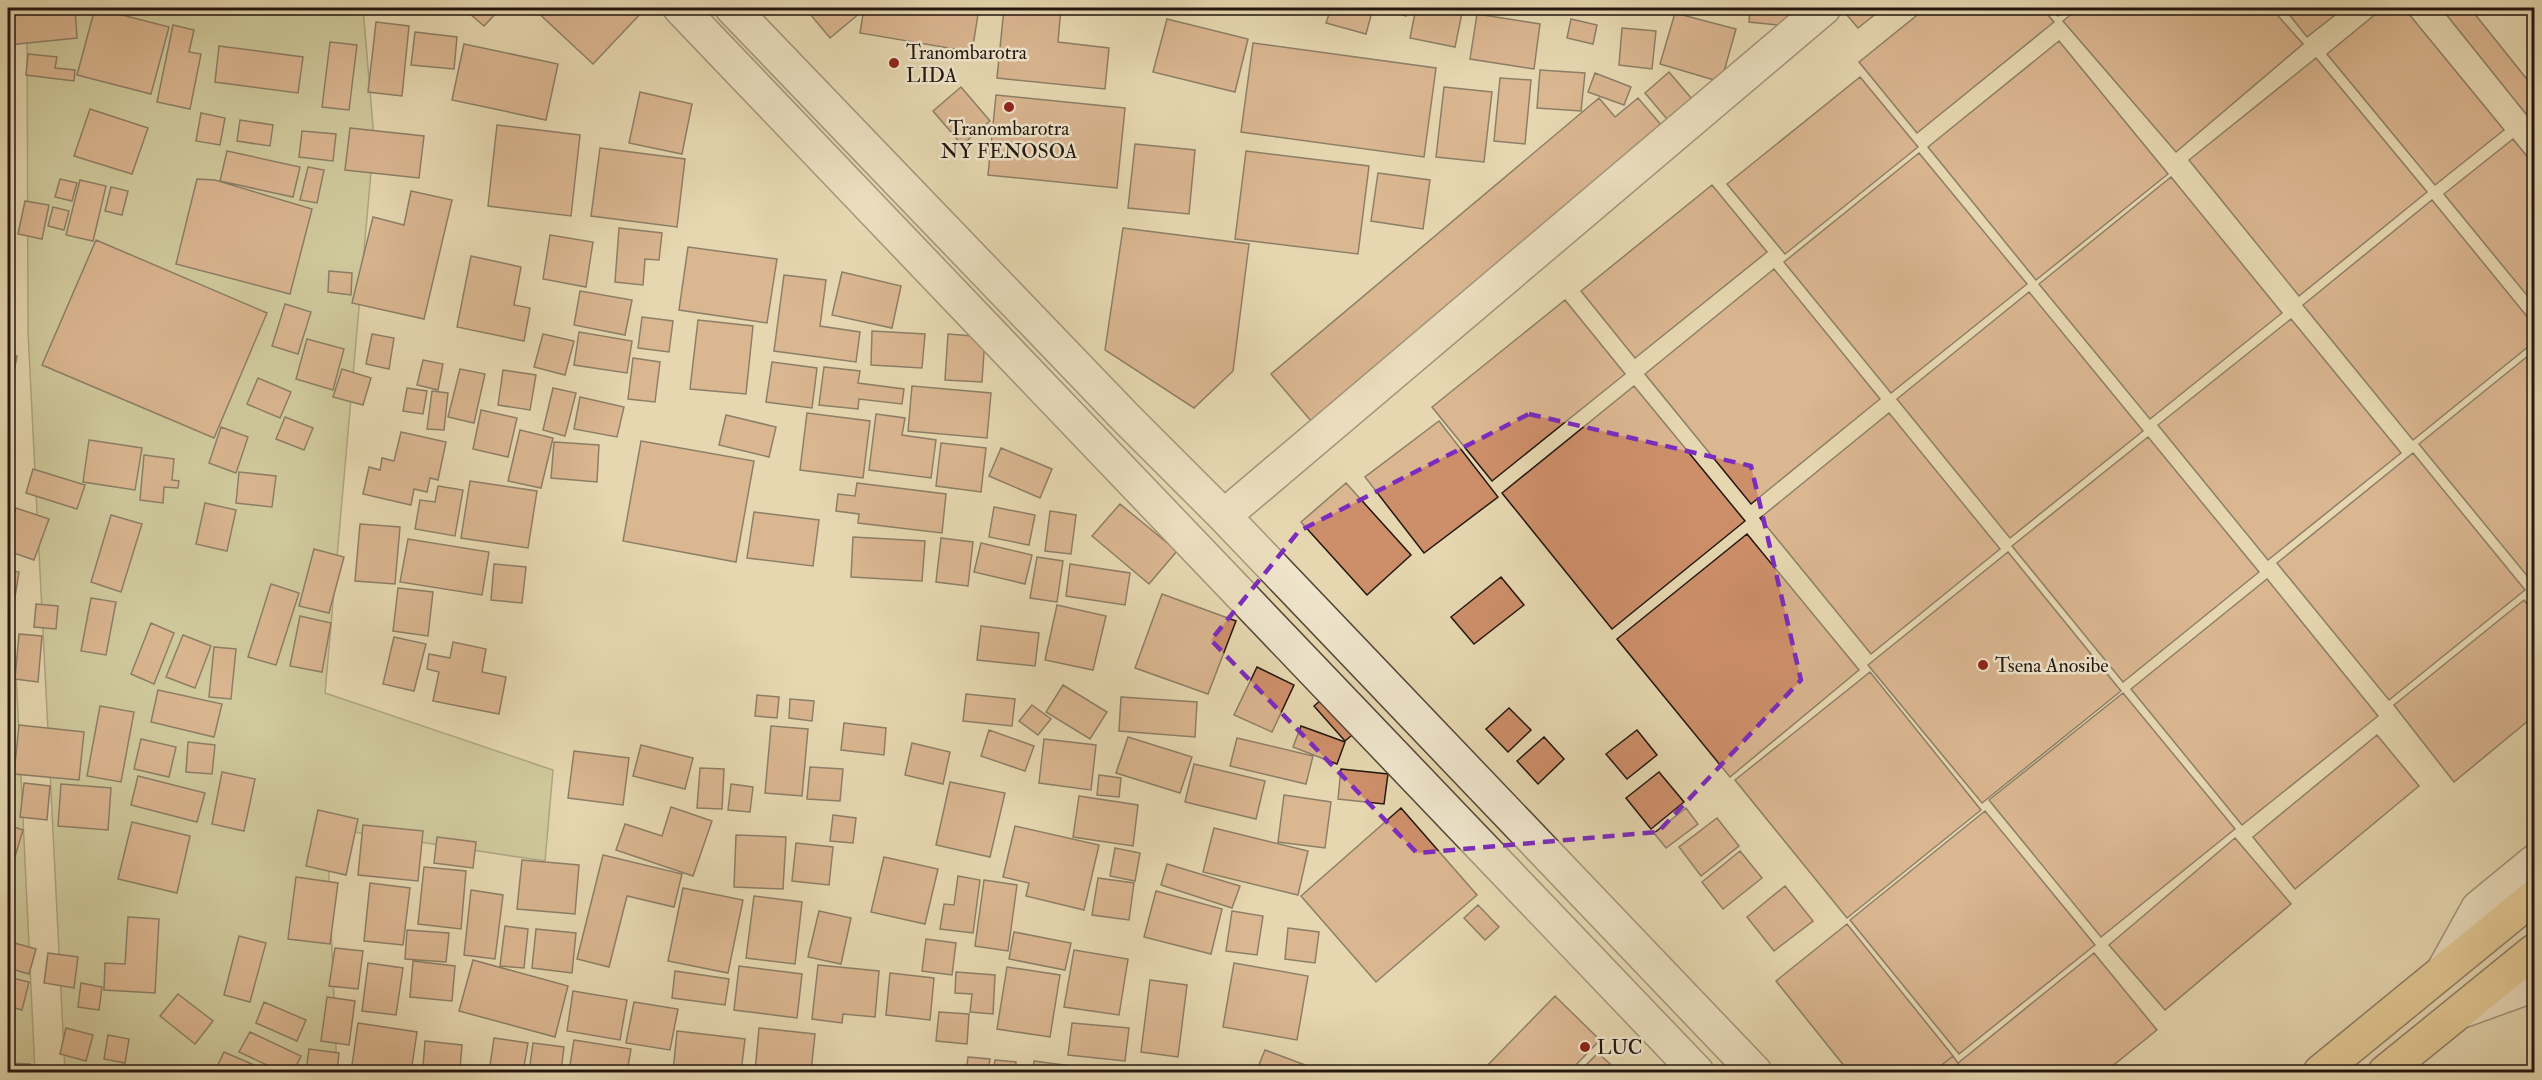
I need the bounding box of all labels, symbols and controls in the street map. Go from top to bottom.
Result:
place label: Tranombarotra LIDA [906,40,1028,88]
marker: Tranombarotra LIDA [887,56,901,70]
marker: Tranombarotra NY FENOSOA [1002,100,1016,114]
place label: Tranombarotra NY FENOSOA [941,116,1078,164]
place label: Tsena Anosibe [1995,653,2109,678]
marker: Tsena Anosibe [1976,658,1990,672]
place label: LUC [1597,1035,1643,1060]
marker: LUC [1578,1040,1592,1054]

